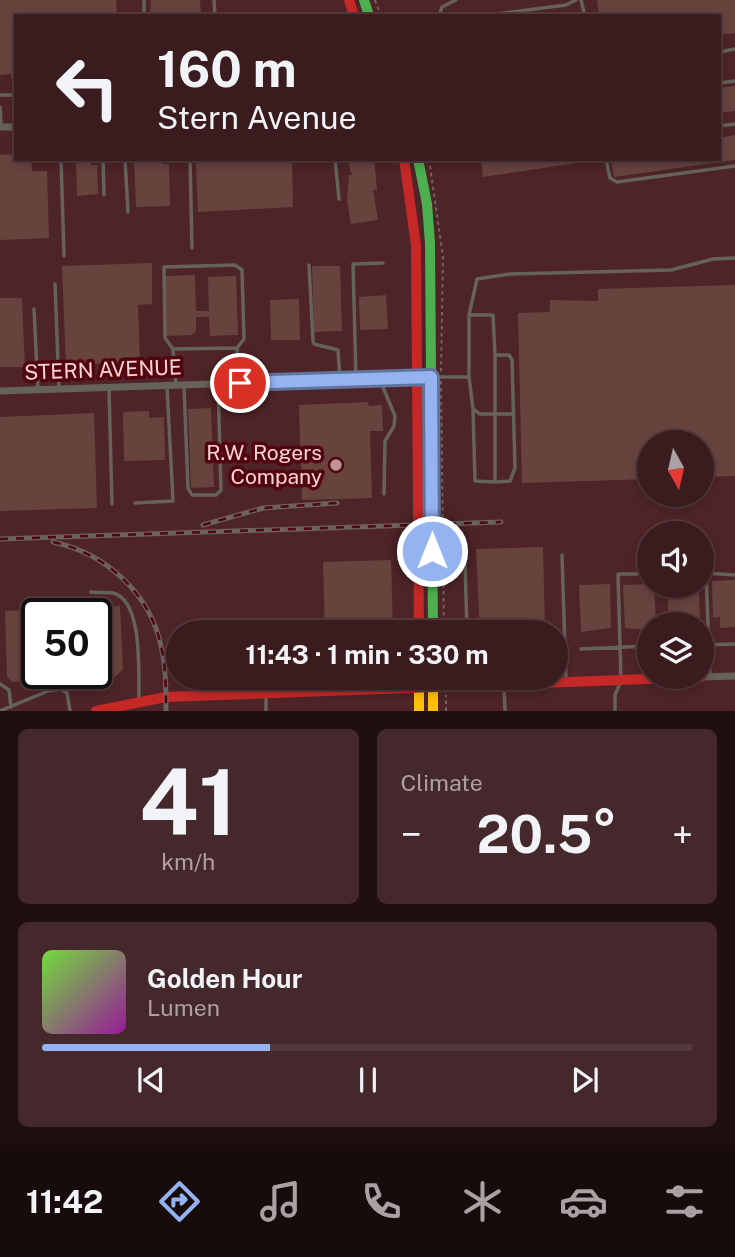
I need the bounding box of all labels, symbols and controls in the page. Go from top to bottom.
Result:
text: 160 m [157,40,297,98]
icon: left [42,42,133,133]
text: Stern Avenue [157,99,357,136]
pin [210,353,270,413]
street label: STERN AVENUE [24,354,182,385]
icon: arrive [221,364,259,402]
north arrow [637,430,714,508]
map controls [637,430,714,689]
place label: R.W. Rogers Company [206,440,322,489]
marker: R.W. Rogers Company [328,457,344,473]
position arrow [395,514,469,588]
button: sound [637,521,714,598]
speed limit sign: 50 [21,598,112,689]
button: layers [637,612,714,689]
text: 11:43 · 1 min · 330 m [245,639,489,670]
text: 41 [139,749,238,855]
text: Climate [401,769,483,796]
text: 20.5° [477,804,617,865]
text: − [401,812,422,857]
text: + [672,812,693,857]
text: km/h [161,848,215,875]
text: Golden Hour [147,963,302,994]
text: Lumen [147,994,220,1021]
icon: previous [132,1061,170,1099]
icon: pause [349,1061,387,1099]
icon: next [566,1061,604,1099]
icon: directions [155,1177,204,1226]
icon: music [256,1177,305,1226]
icon: phone [357,1177,406,1226]
icon: climate [458,1177,507,1226]
icon: car [559,1177,608,1226]
icon: filters [660,1177,709,1226]
text: 11:42 [26,1183,103,1220]

